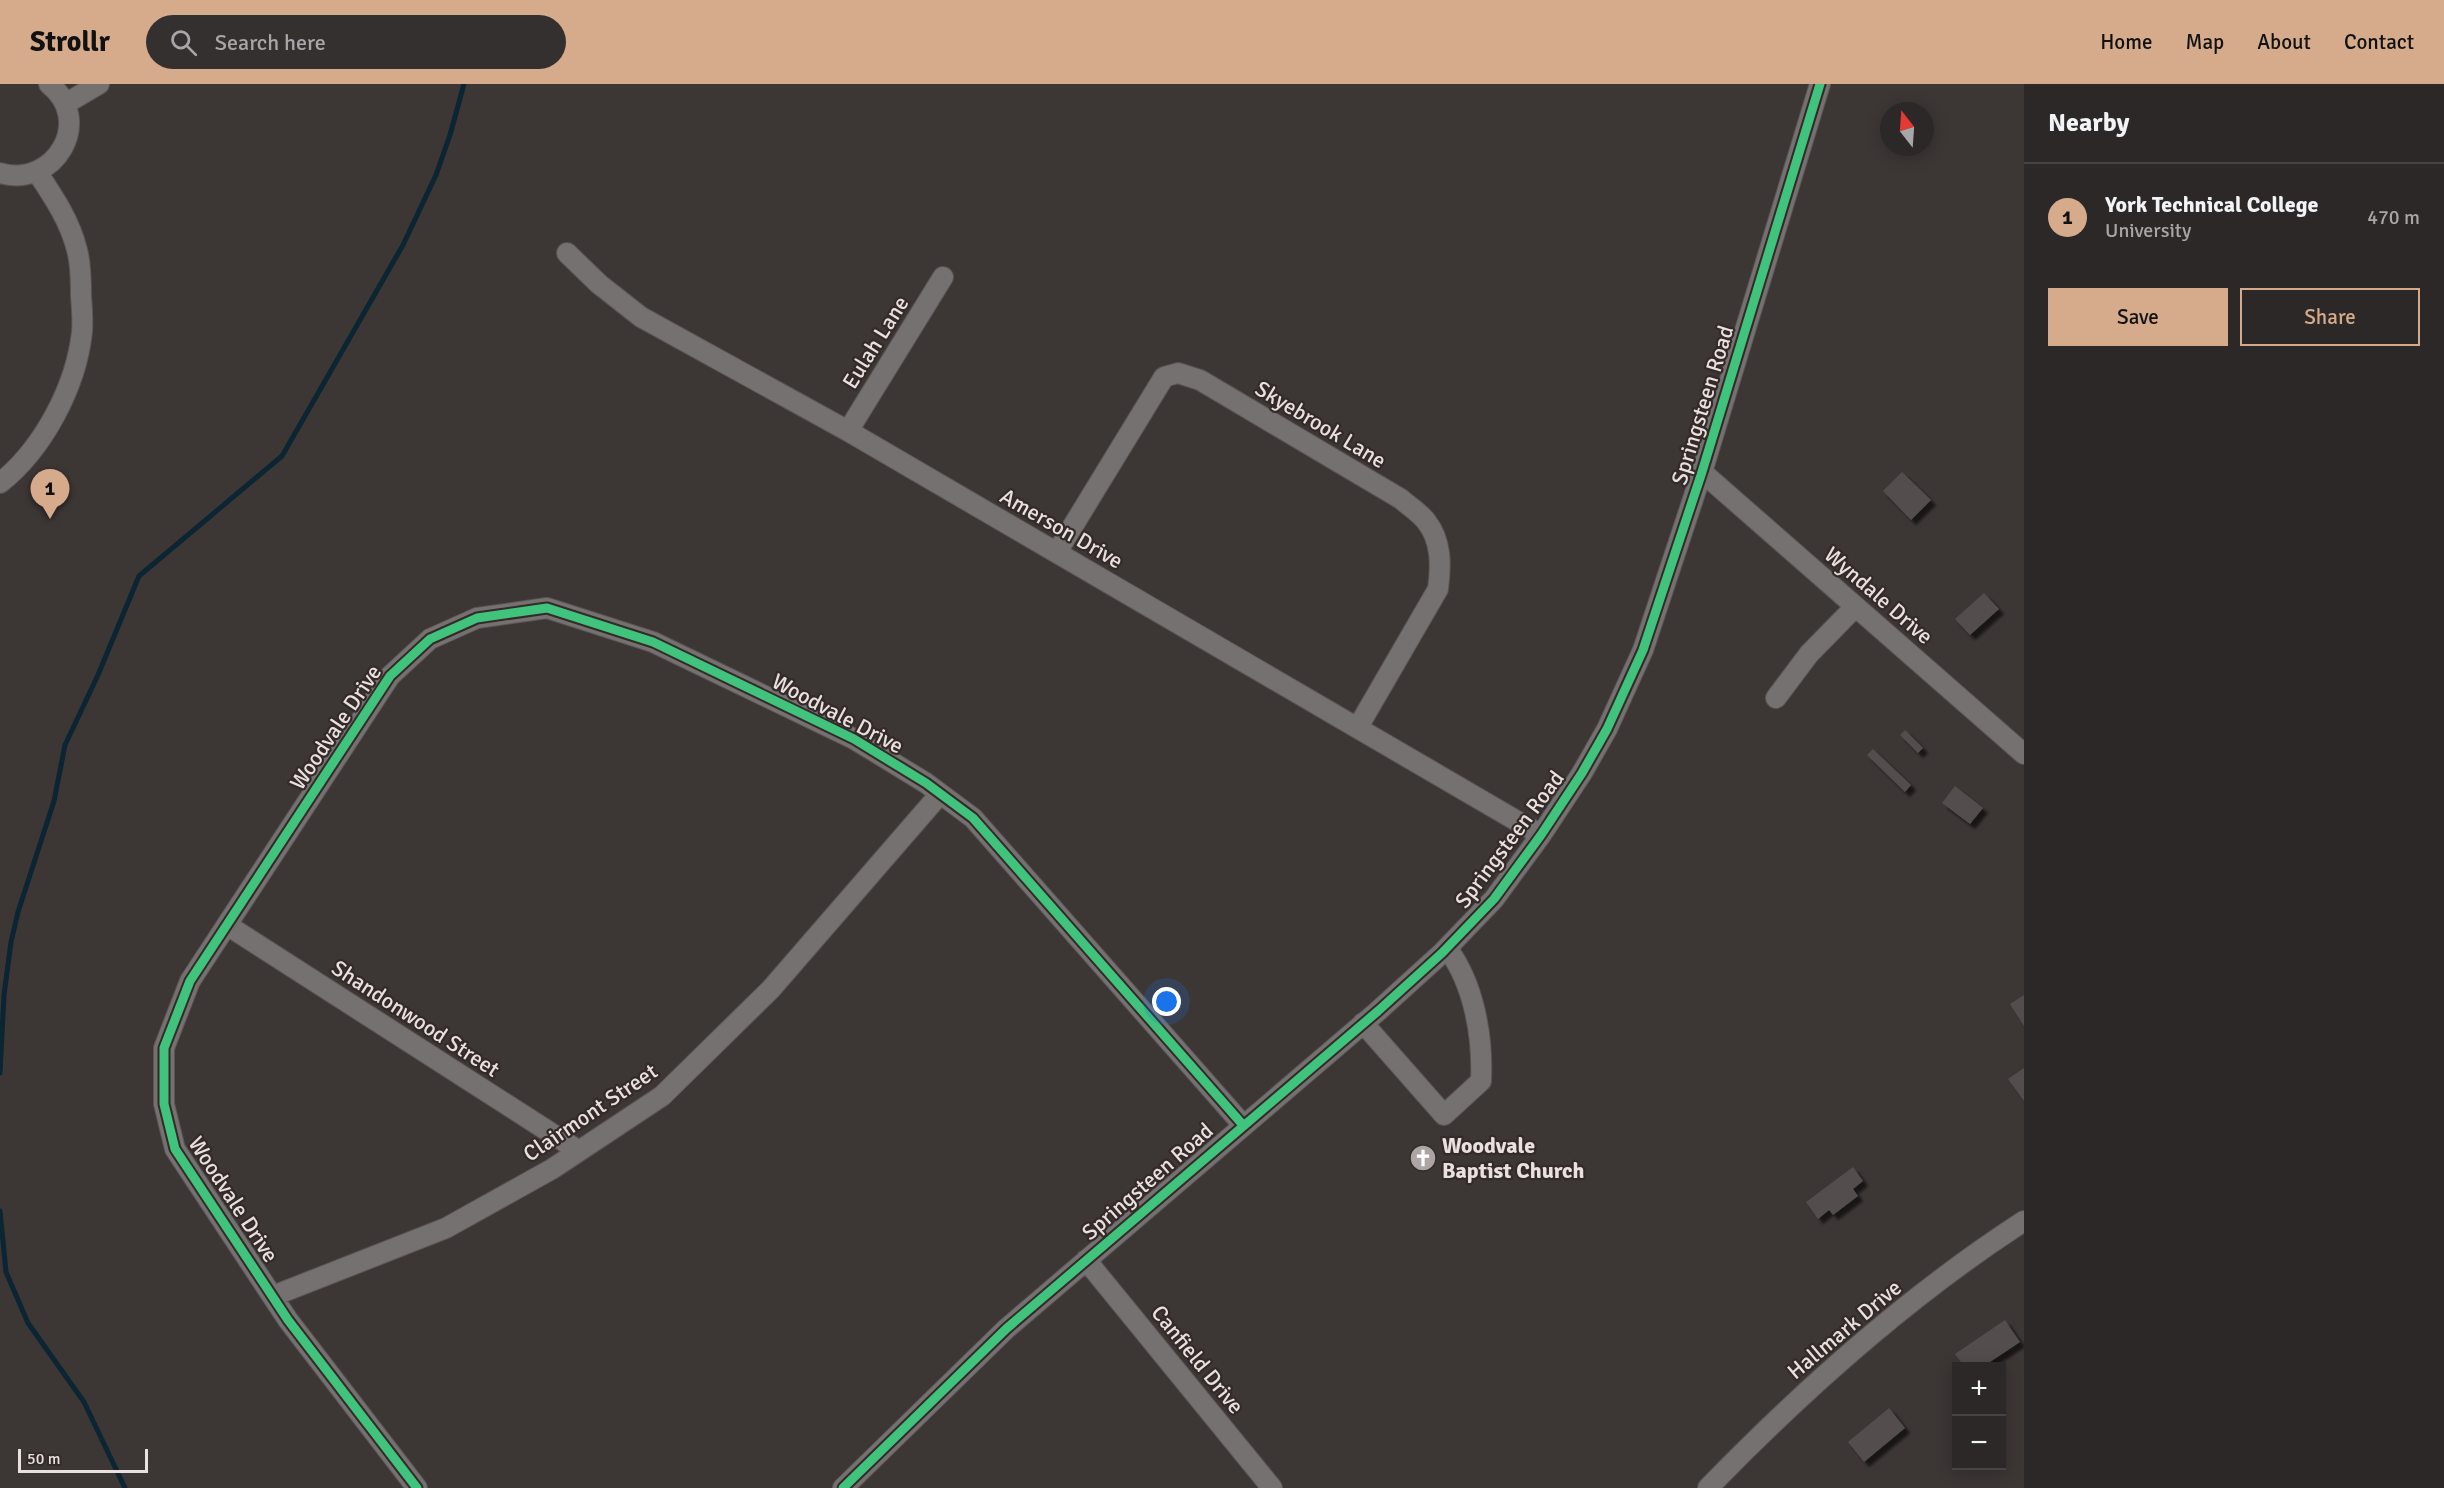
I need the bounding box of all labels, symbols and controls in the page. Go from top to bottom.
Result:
search box [146,15,566,69]
text: Strollr [30,25,110,59]
icon: search [167,26,200,59]
text: Search here [215,29,326,56]
text: Home [2100,29,2153,55]
text: Map [2186,29,2224,55]
text: About [2257,29,2311,55]
text: Contact [2344,29,2414,55]
north arrow [1880,102,1934,156]
text: Nearby [2048,107,2129,139]
text: York Technical College [2105,191,2318,218]
text: 1 [2062,205,2073,230]
text: 470 m [2367,205,2420,230]
text: University [2105,218,2191,243]
button: Save [2048,288,2228,346]
button: Share [2240,288,2420,346]
street label: Eulah Lane [836,291,914,394]
street label: Springsteen Road [1665,322,1740,488]
street label: Skyebrook Lane [1250,375,1391,474]
pin: 1 [31,470,70,519]
street label: Amerson Drive [996,482,1128,574]
street label: Wyndale Drive [1819,541,1938,650]
street label: Woodvale Drive [284,660,387,795]
street label: Woodvale Drive [768,668,908,759]
street label: Springsteen Road [1449,765,1570,913]
street label: Shandonwood Street [327,954,505,1083]
your location [1152,987,1181,1016]
street label: Clairmont Street [518,1057,663,1167]
street label: Springsteen Road [1076,1117,1218,1246]
street label: Woodvale Drive [183,1131,284,1267]
place label: Woodvale Baptist Church [1442,1132,1585,1184]
church icon: Woodvale Baptist Church [1408,1143,1438,1173]
street label: Hallmark Drive [1782,1274,1907,1385]
street label: Canfield Drive [1146,1299,1250,1419]
map controls [1952,1362,2006,1470]
button: + [1952,1362,2006,1416]
button: − [1952,1416,2006,1470]
scale bar [18,1446,148,1474]
text: 50 m [27,1449,61,1469]

